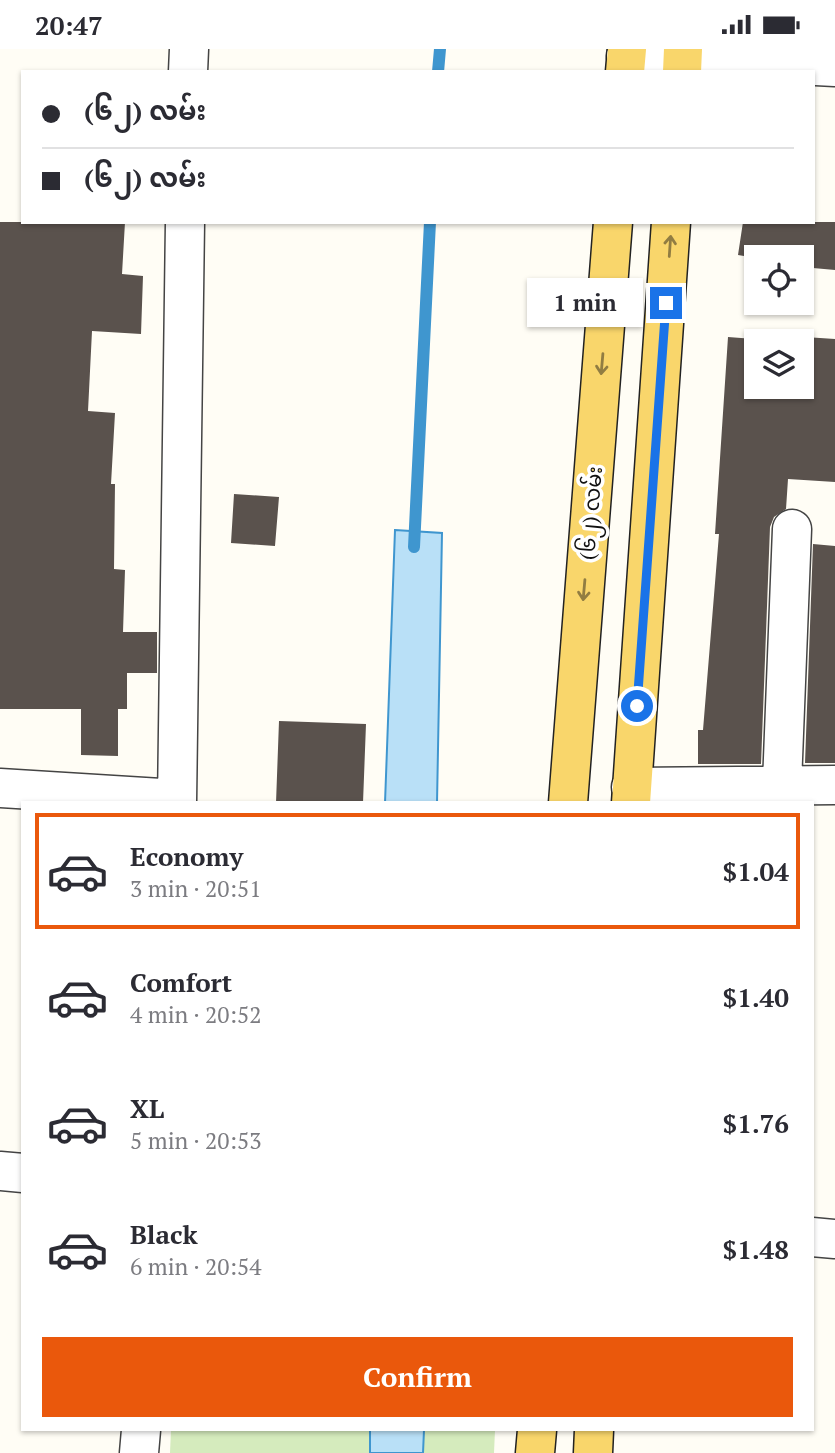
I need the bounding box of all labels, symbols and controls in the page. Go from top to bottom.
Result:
text: 20:47 [35,8,103,42]
text: (၆၂) လမ်း [84,93,206,127]
text: (၆၂) လမ်း [84,160,206,194]
one-way arrow [663,235,676,258]
map controls [744,245,814,399]
button: locate [744,245,814,315]
callout: 1 min [526,279,642,327]
text: 1 min [554,287,616,318]
route end [650,287,682,319]
button: layers [744,329,814,399]
one-way arrow [595,352,608,374]
street label: (၆၂) လမ်း [571,465,612,561]
one-way arrow [577,579,590,601]
route start [621,690,653,722]
text: Economy [130,839,243,873]
icon: car [46,840,109,903]
text: $1.04 [723,854,789,888]
text: 3 min · 20:51 [130,873,262,904]
text: Comfort [130,965,232,999]
icon: car [46,966,109,1029]
text: $1.40 [723,980,789,1014]
text: 4 min · 20:52 [130,999,262,1030]
text: XL [130,1091,164,1125]
icon: car [46,1092,109,1155]
text: $1.76 [723,1106,789,1140]
text: 5 min · 20:53 [130,1125,262,1156]
text: Black [130,1217,198,1251]
icon: car [46,1218,109,1281]
text: $1.48 [723,1232,789,1266]
text: 6 min · 20:54 [130,1251,262,1282]
button: Confirm [42,1337,793,1417]

